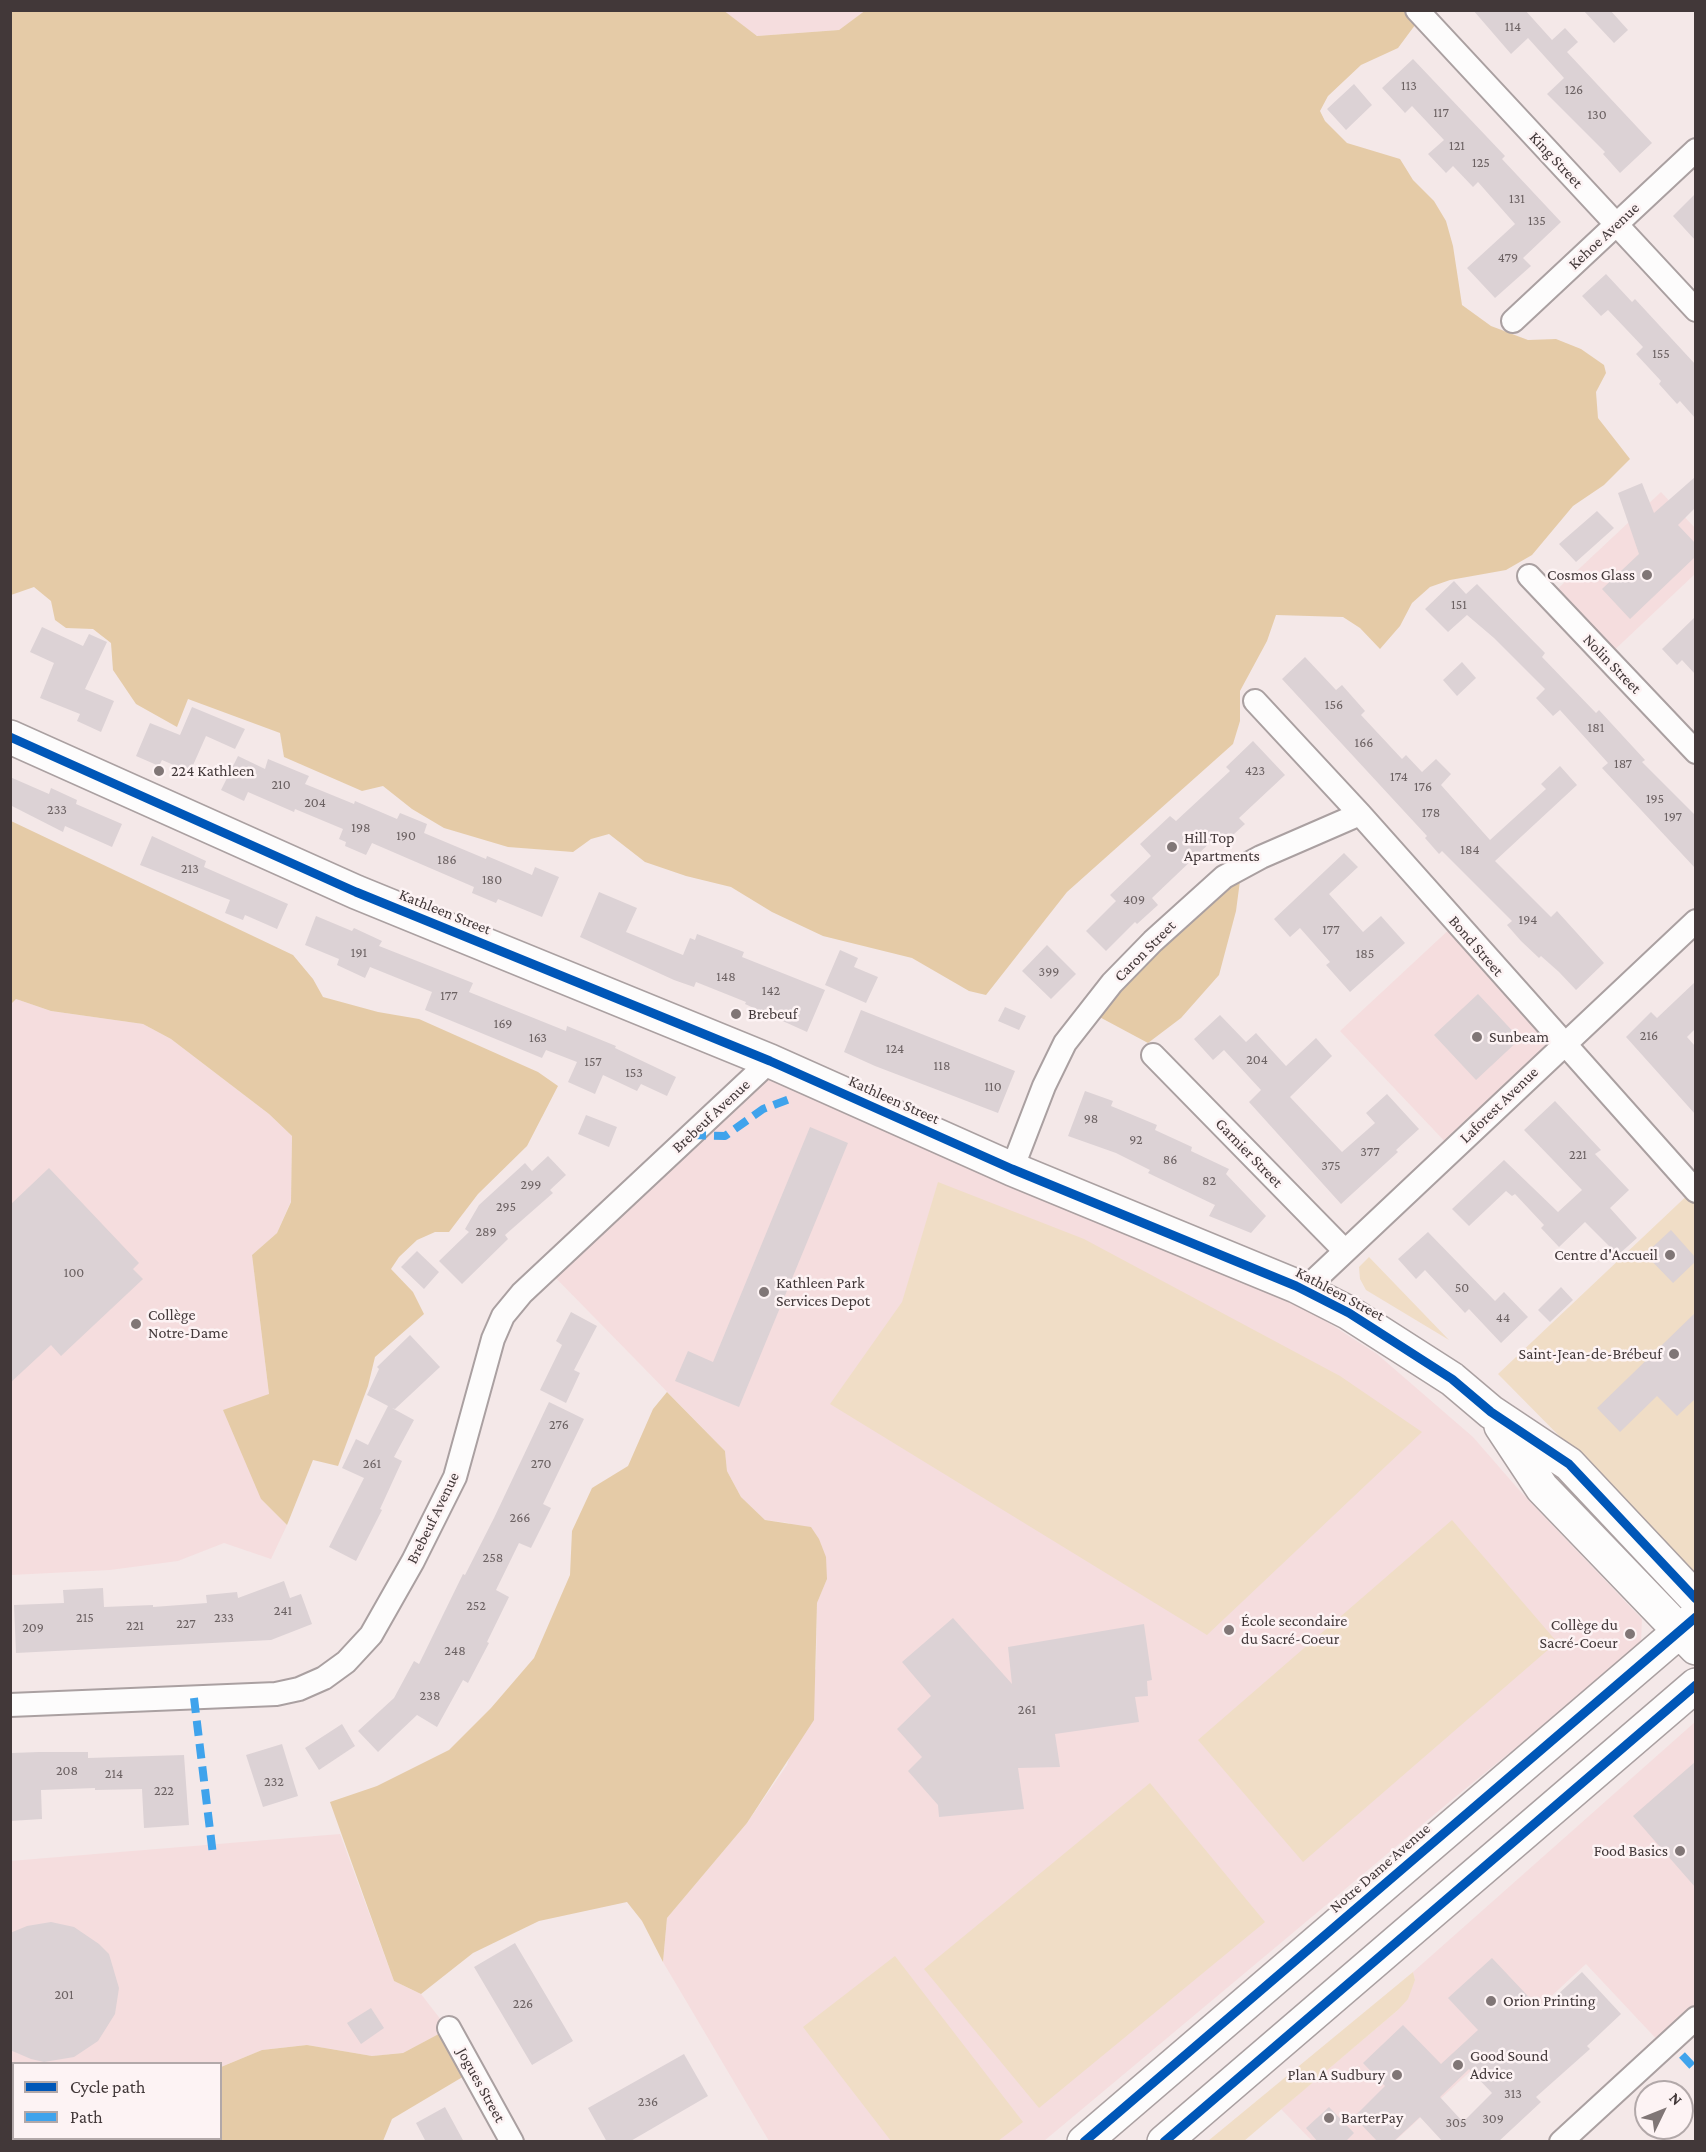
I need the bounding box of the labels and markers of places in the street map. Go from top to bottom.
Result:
place label: Cosmos Glass [1547,565,1635,585]
marker: Cosmos Glass [1640,568,1654,582]
place label: 224 Kathleen [171,761,255,781]
marker: 224 Kathleen [152,764,166,778]
place label: Hill Top Apartments [1184,828,1260,866]
marker: Hill Top Apartments [1165,840,1179,854]
place label: Brebeuf [748,1004,798,1024]
marker: Brebeuf [729,1007,743,1021]
place label: Sunbeam [1489,1027,1549,1047]
marker: Sunbeam [1470,1030,1484,1044]
place label: Centre d'Accueil [1554,1245,1658,1265]
marker: Centre d'Accueil [1663,1248,1677,1262]
place label: Kathleen Park Services Depot [776,1273,870,1311]
marker: Kathleen Park Services Depot [757,1285,771,1299]
place label: Collège Notre-Dame [148,1305,228,1343]
marker: Collège Notre-Dame [129,1317,143,1331]
place label: Saint-Jean-de-Brébeuf [1518,1344,1662,1364]
marker: Saint-Jean-de-Brébeuf [1667,1347,1681,1361]
place label: École secondaire du Sacré-Coeur [1241,1611,1347,1649]
place label: Collège du Sacré-Coeur [1540,1615,1618,1653]
marker: École secondaire du Sacré-Coeur [1222,1623,1236,1637]
marker: Collège du Sacré-Coeur [1623,1627,1637,1641]
place label: Food Basics [1594,1841,1668,1861]
marker: Food Basics [1673,1844,1687,1858]
place label: Orion Printing [1503,1991,1595,2011]
marker: Orion Printing [1484,1994,1498,2008]
place label: Good Sound Advice [1470,2046,1548,2084]
marker: Good Sound Advice [1451,2058,1465,2072]
place label: Plan A Sudbury [1287,2065,1385,2085]
marker: Plan A Sudbury [1390,2068,1404,2082]
place label: BarterPay [1341,2108,1403,2128]
marker: BarterPay [1322,2111,1336,2125]

